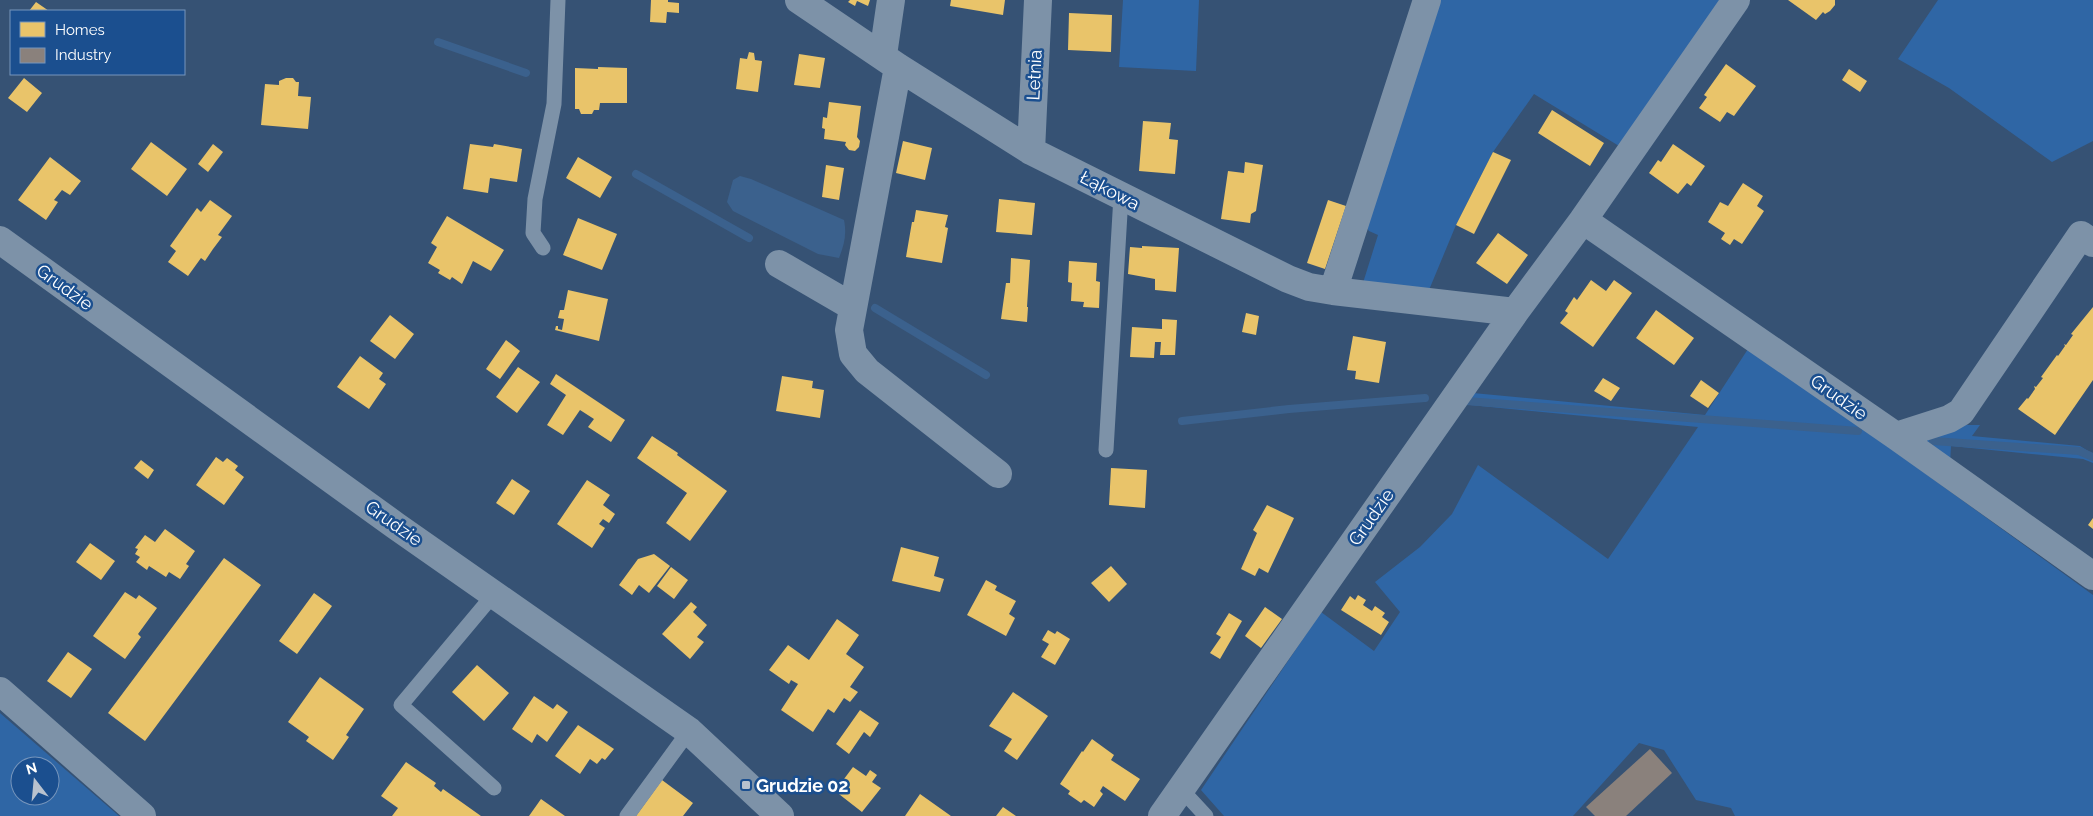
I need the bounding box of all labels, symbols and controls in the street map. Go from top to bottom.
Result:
legend [10,10,185,75]
text: Homes [55,21,105,39]
text: Industry [55,46,111,64]
street label: Letnia [1022,49,1046,101]
street label: Łąkowa [1077,166,1143,214]
street label: Grudzie [33,260,98,315]
street label: Grudzie [1807,370,1872,424]
street label: Grudzie [1344,484,1398,549]
street label: Grudzie [362,496,427,550]
north arrow [10,756,60,806]
text: N [24,759,39,778]
place label: Grudzie 02 [756,775,849,796]
marker: Grudzie 02 [740,779,752,791]

